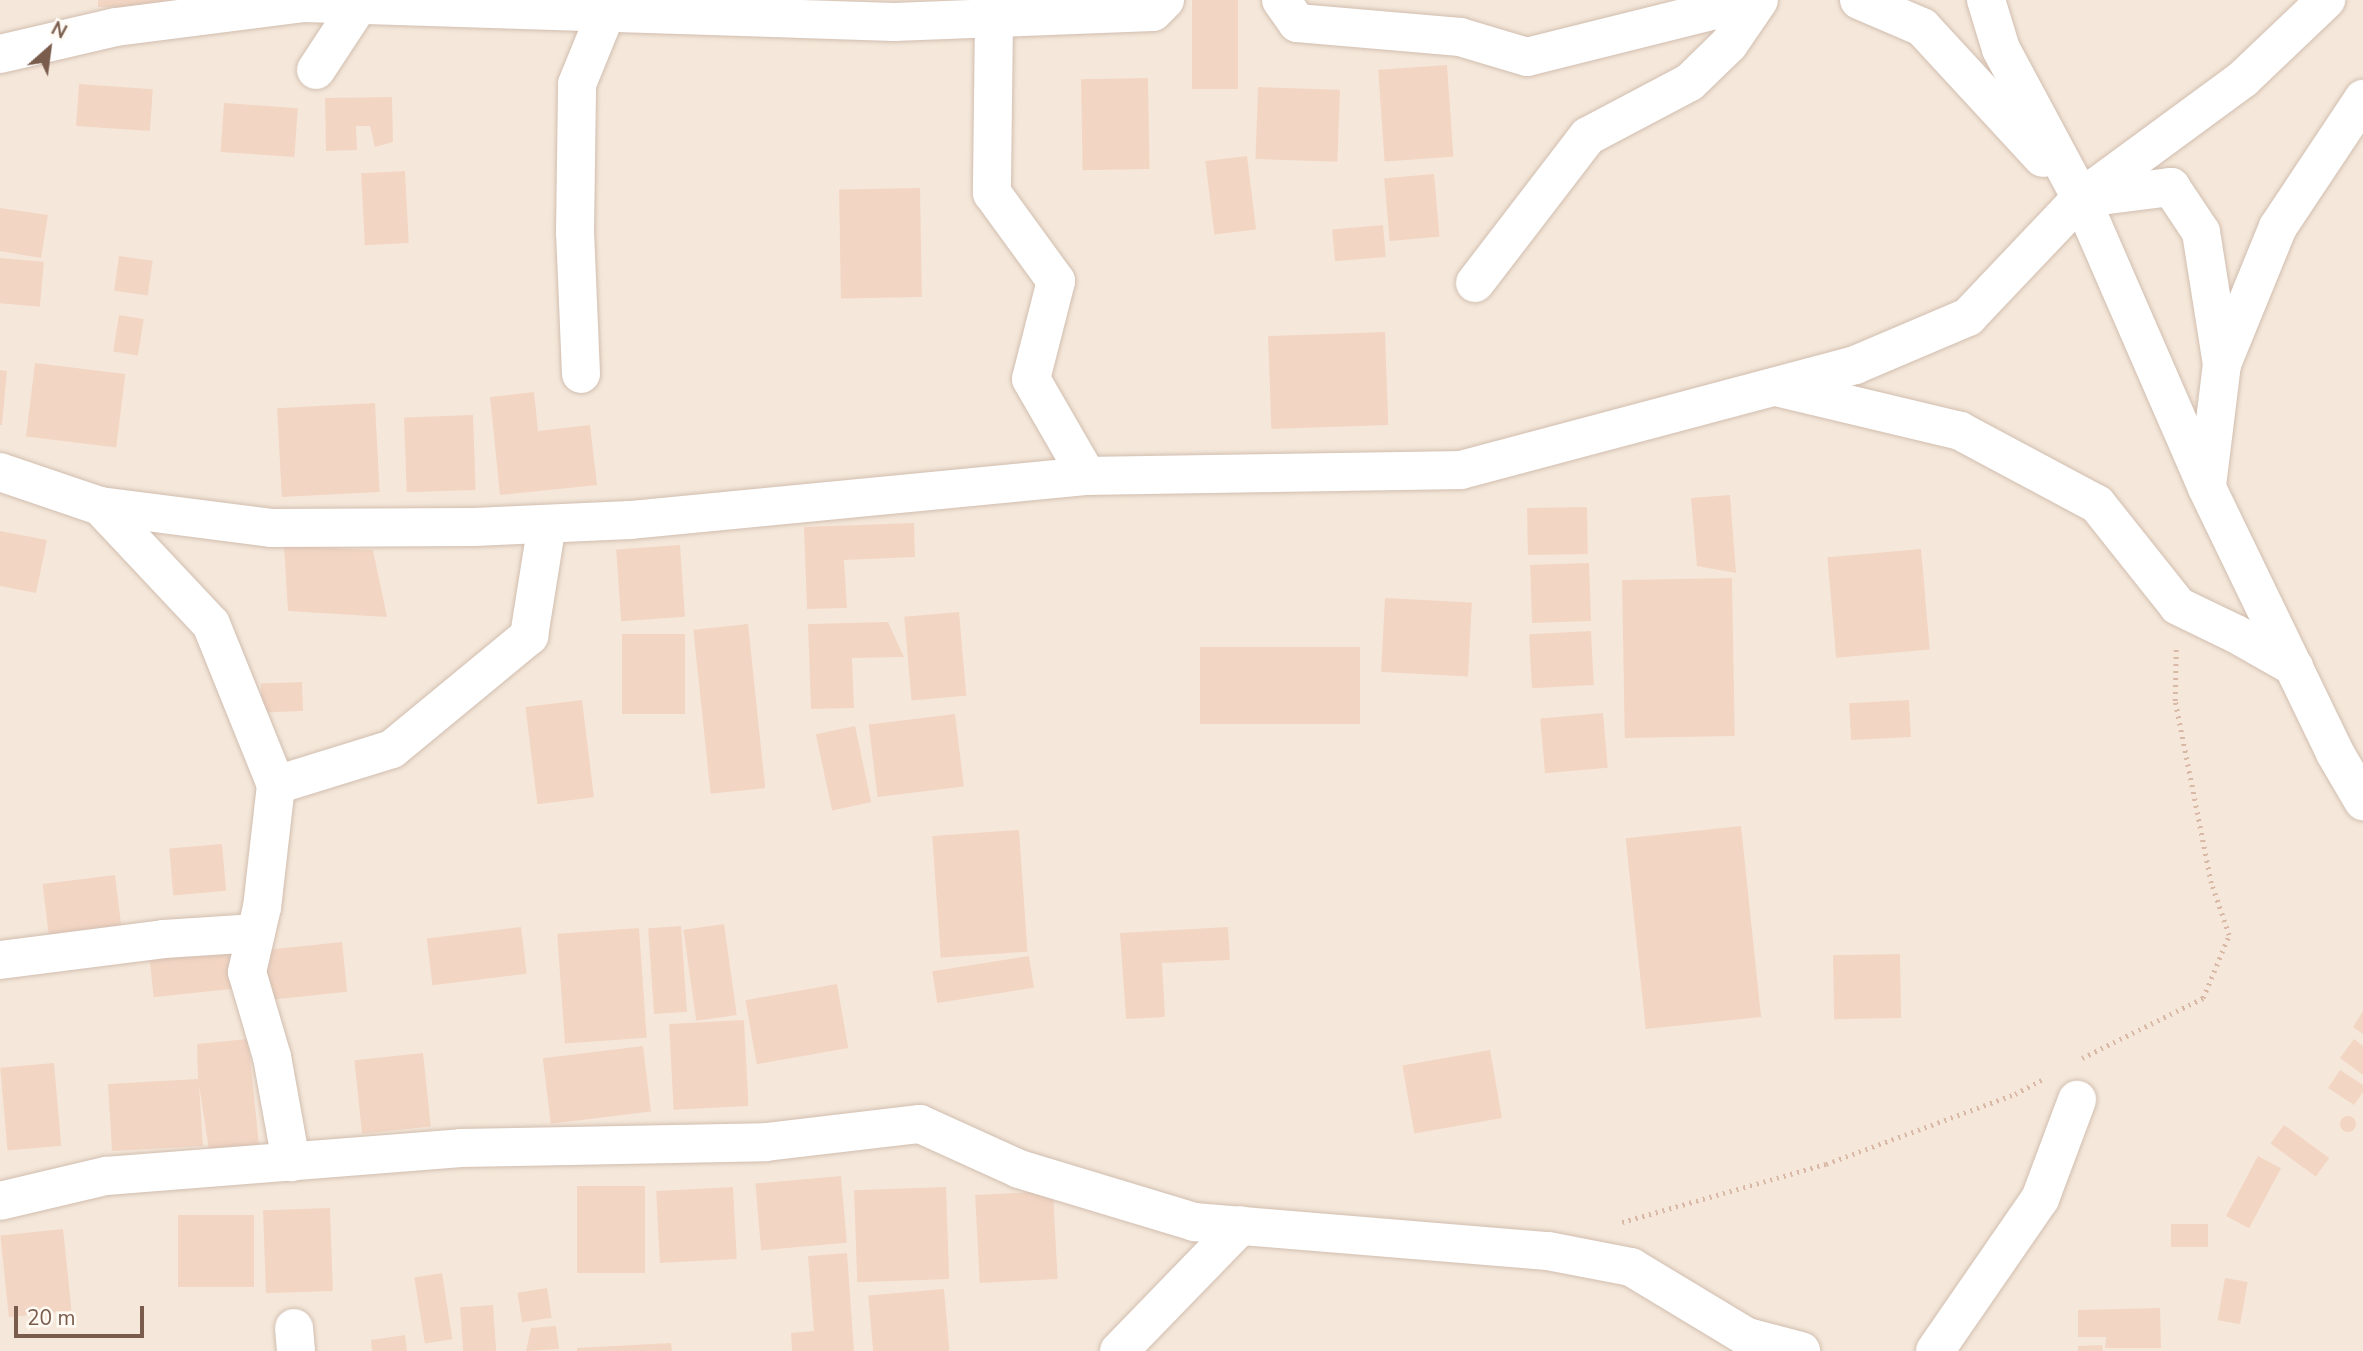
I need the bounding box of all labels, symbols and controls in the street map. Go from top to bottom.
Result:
north arrow [14,14,84,84]
text: N [46,16,71,45]
scale bar [18,1292,147,1336]
text: 20 m [27,1304,76,1332]

